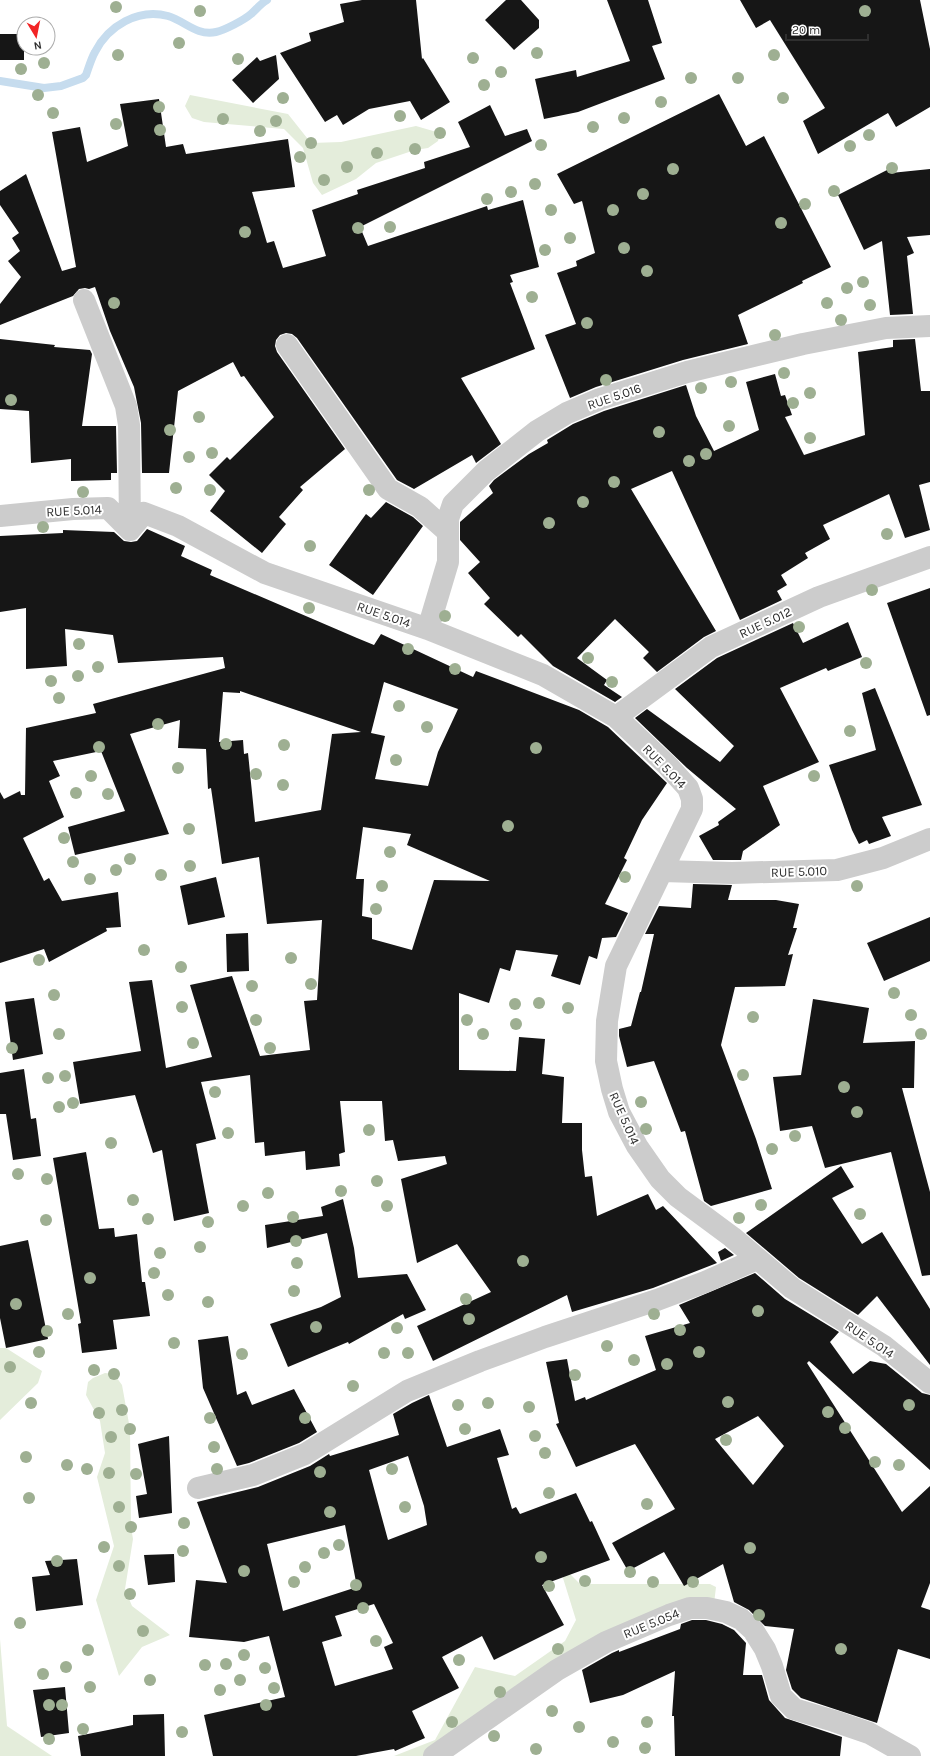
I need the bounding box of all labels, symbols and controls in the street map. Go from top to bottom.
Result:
north arrow [16,16,56,56]
scale bar [786,16,868,42]
text: 20 m [792,23,820,37]
text: N [33,38,43,52]
street label: RUE 5.016 [585,380,643,413]
street label: RUE 5.014 [46,502,102,519]
street label: RUE 5.014 [355,598,413,631]
street label: RUE 5.012 [737,604,794,641]
street label: RUE 5.014 [640,741,689,792]
street label: RUE 5.010 [771,863,828,880]
street label: RUE 5.014 [606,1090,643,1147]
street label: RUE 5.014 [842,1318,897,1361]
street label: RUE 5.054 [621,1605,681,1641]

